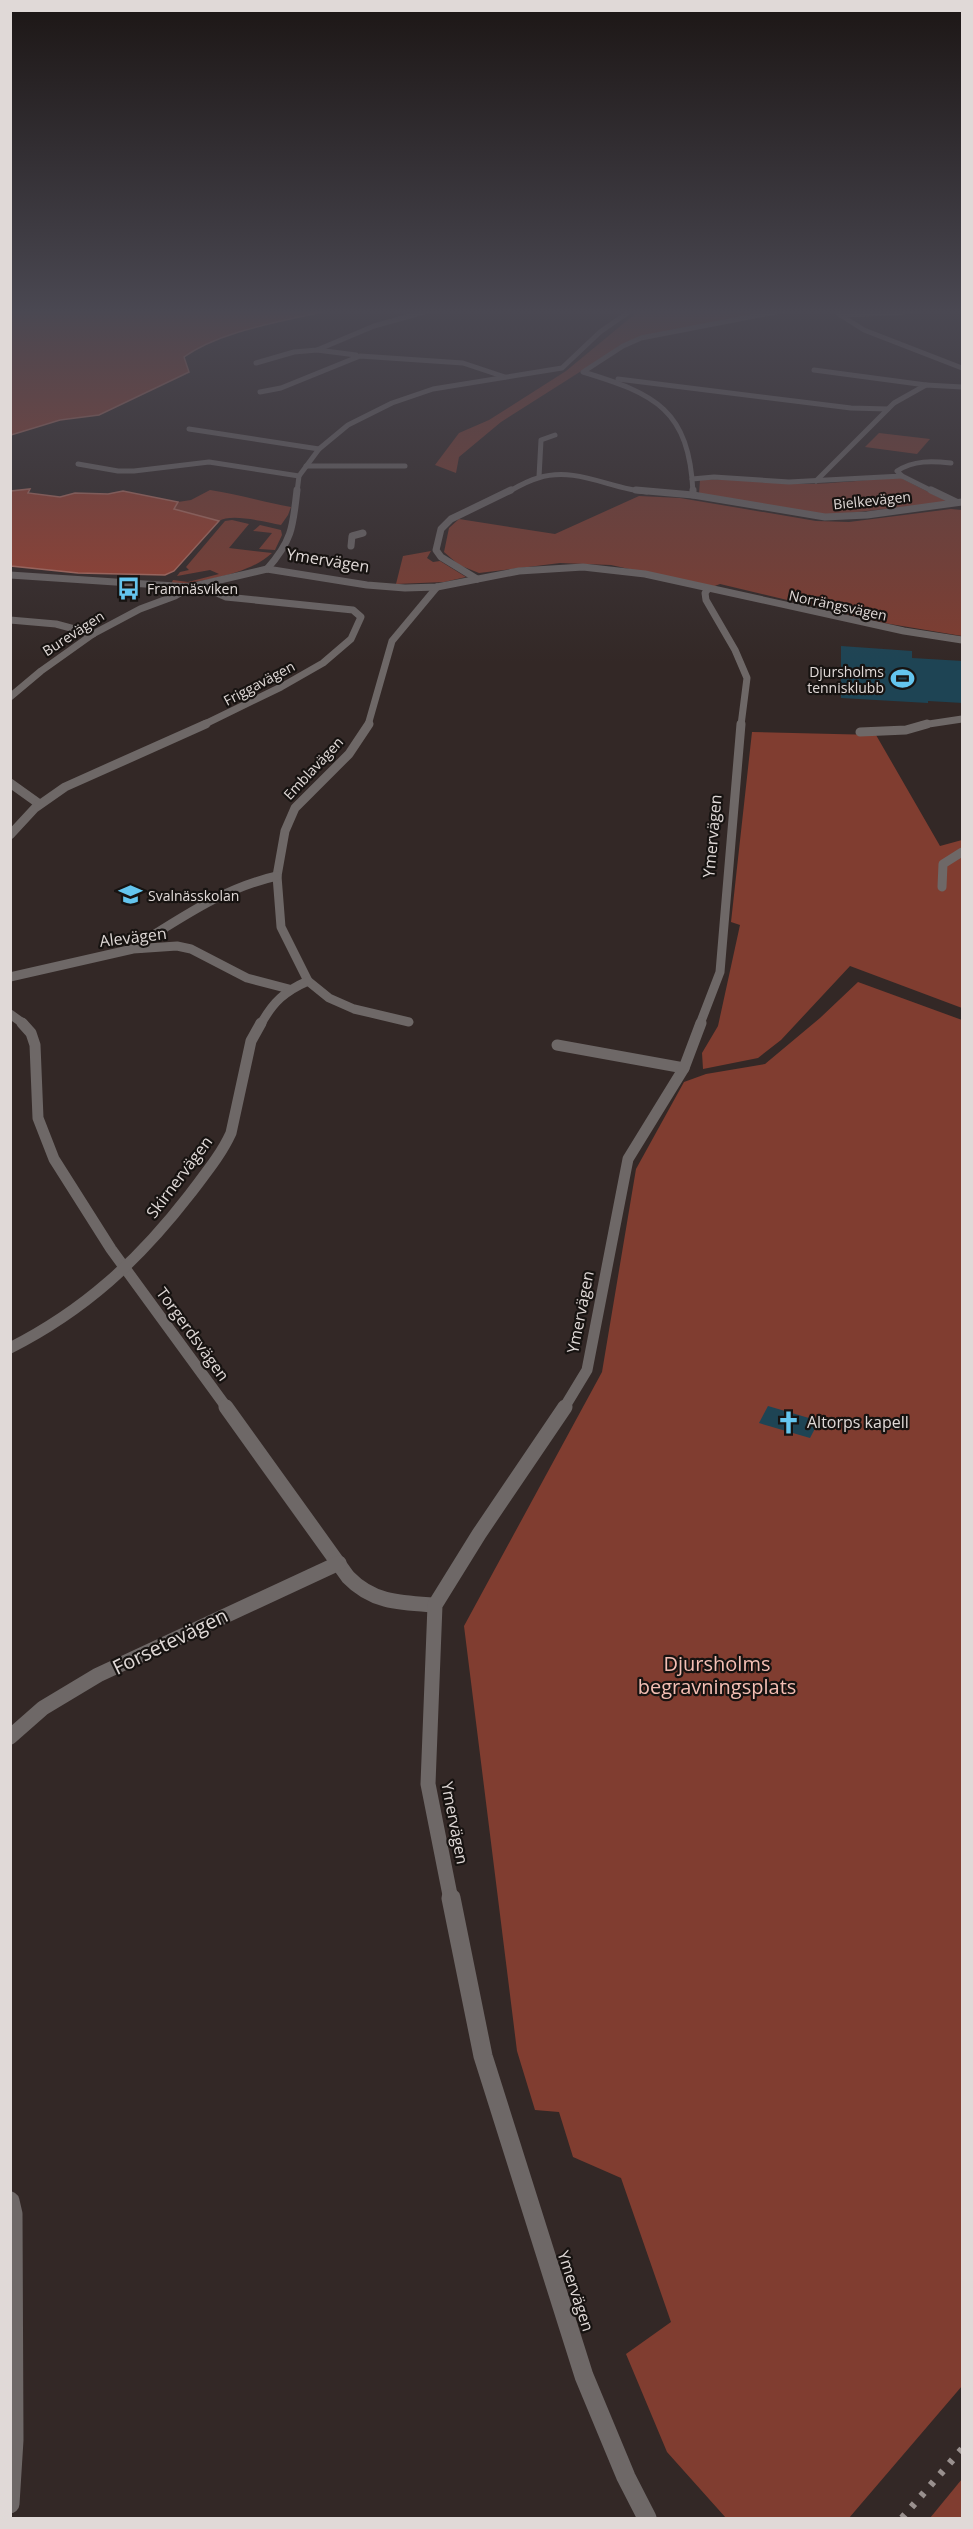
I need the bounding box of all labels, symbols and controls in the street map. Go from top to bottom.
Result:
street label: Bielkevägen [832,486,912,514]
street label: Ymervägen [285,543,371,577]
bus stop icon: Framnäsviken [116,575,142,601]
place label: Framnäsviken [147,579,238,598]
street label: Norrängsvägen [787,585,889,625]
street label: Burevägen [38,606,108,660]
street label: Friggavägen [220,656,298,710]
place label: Djursholms tennisklubb [807,662,884,697]
sports icon: Djursholms tennisklubb [889,666,915,692]
street label: Emblavägen [279,732,347,804]
street label: Ymervägen [697,793,727,879]
school or university icon: Svalnässkolan [117,882,143,908]
place label: Svalnässkolan [148,886,239,905]
street label: Alevägen [98,922,168,952]
street label: Skirnervägen [141,1131,217,1223]
street label: Ymervägen [561,1269,599,1355]
street label: Torgerdsvägen [151,1283,235,1385]
church icon: Altorps kapell [776,1409,802,1435]
place label: Altorps kapell [807,1411,909,1433]
street label: Forsetevägen [108,1601,232,1681]
park label: Djursholms begravningsplats [638,1650,796,1700]
street label: Ymervägen [436,1780,474,1866]
street label: Ymervägen [553,2248,599,2334]

